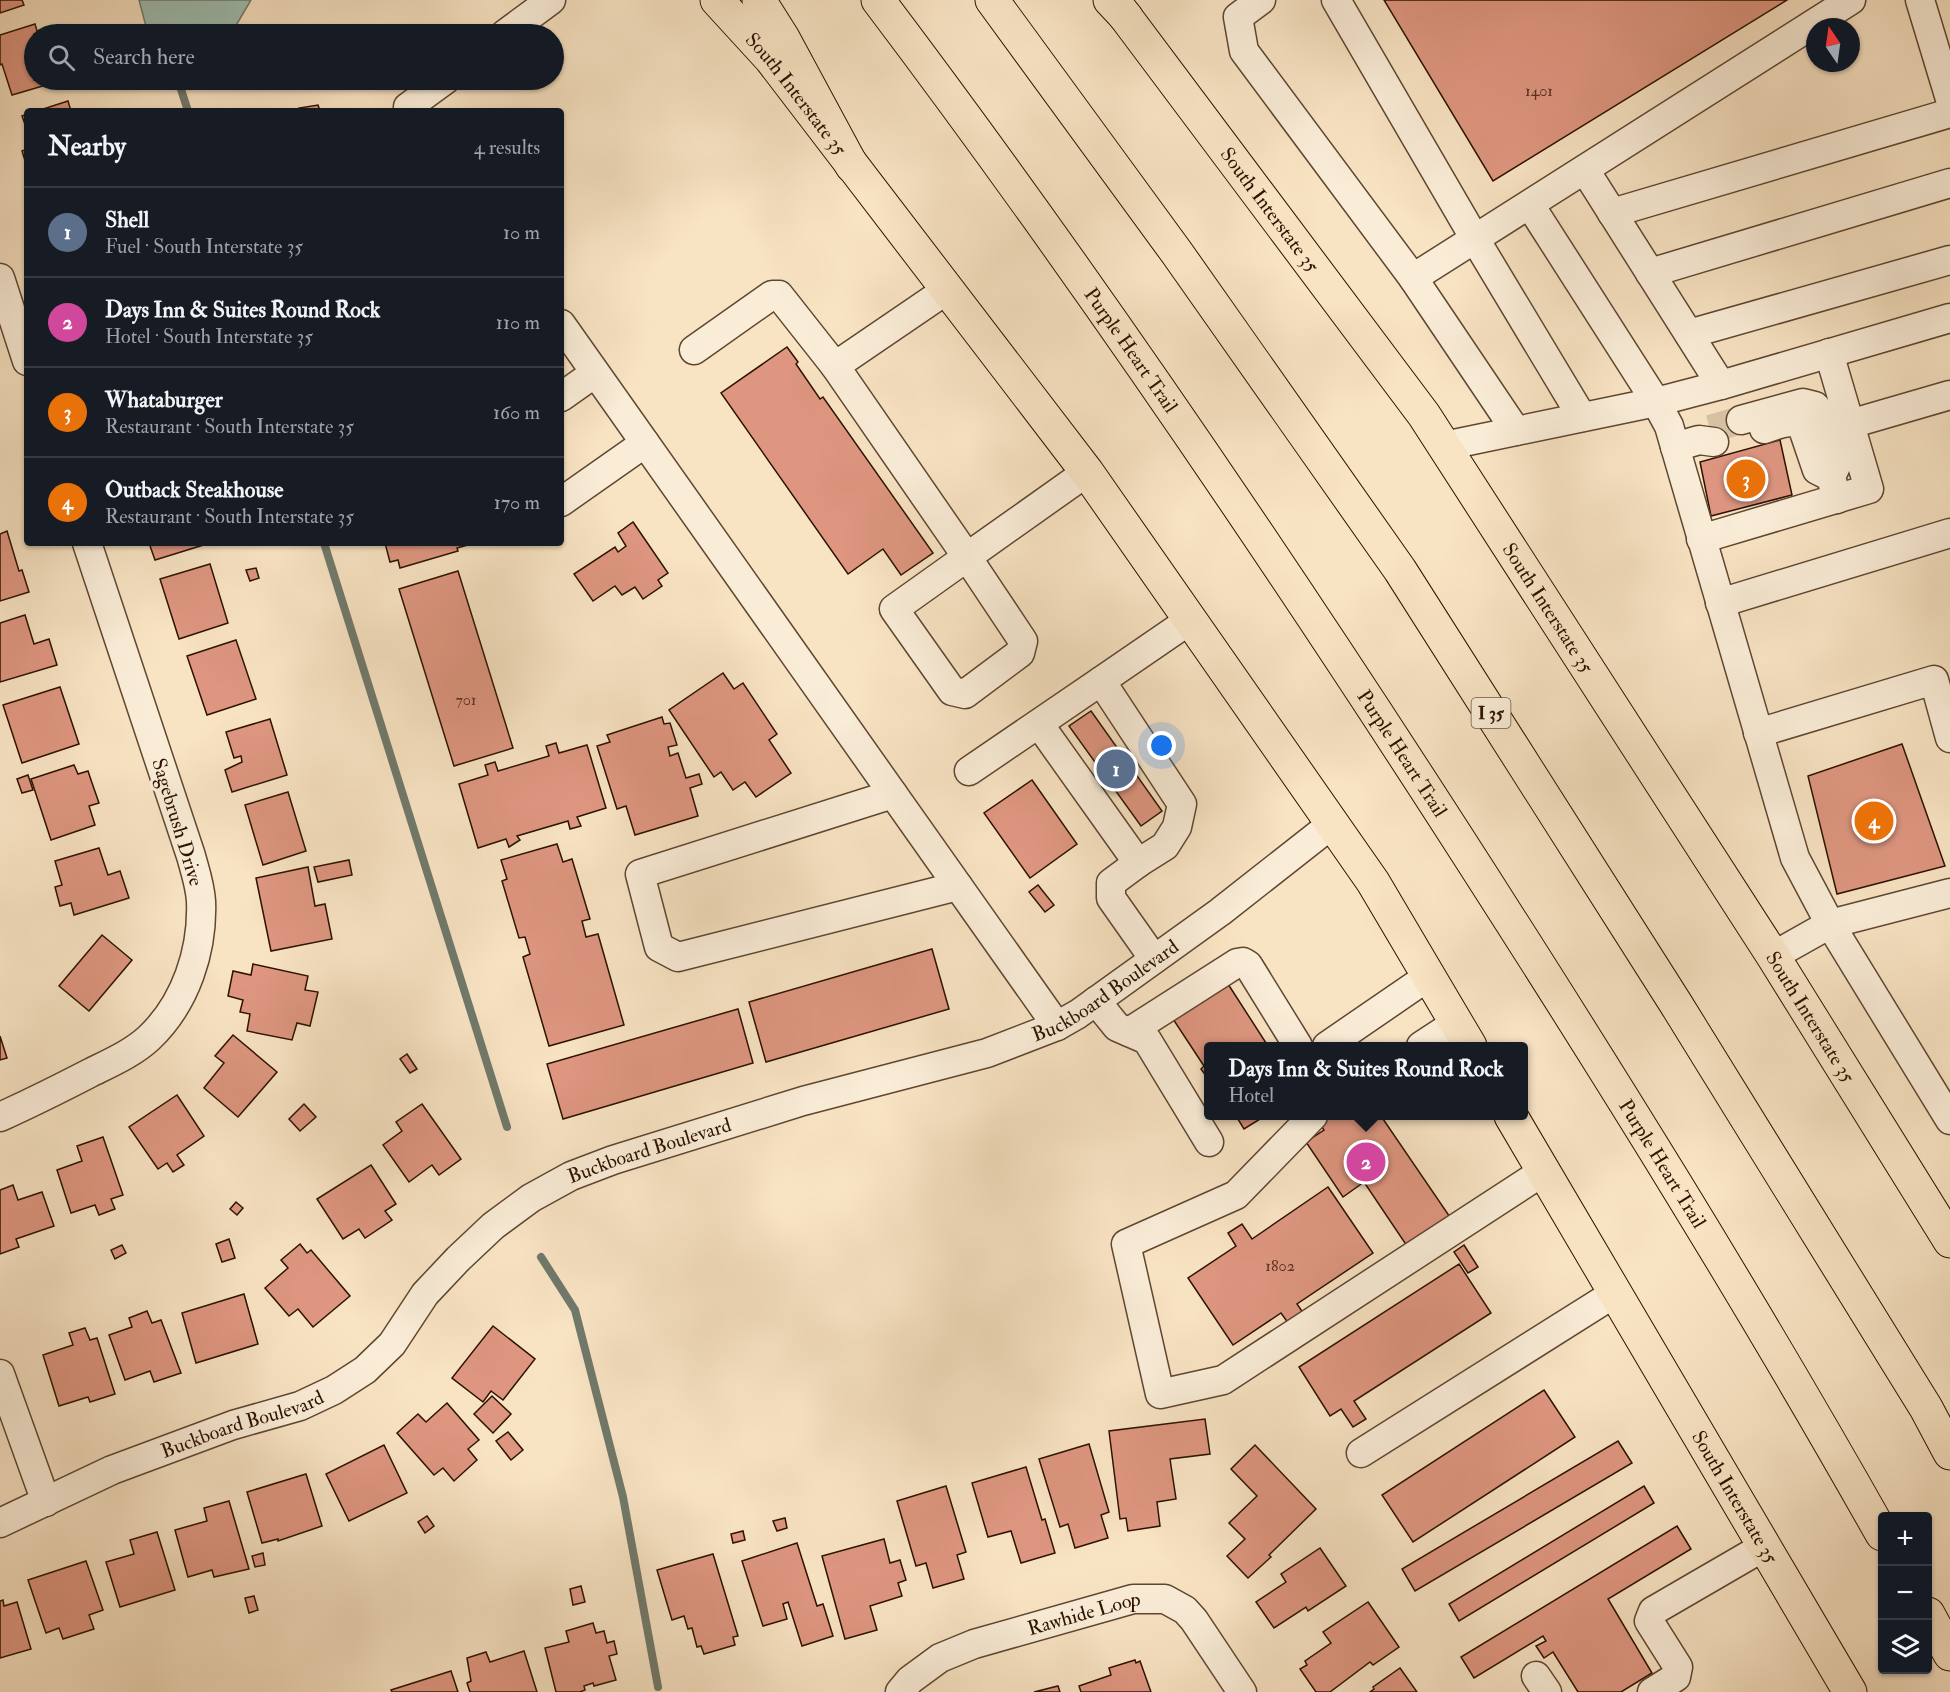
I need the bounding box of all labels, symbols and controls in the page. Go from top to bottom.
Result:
north arrow [1806,18,1860,72]
search box [24,24,564,90]
street label: South Interstate 35 [740,27,852,161]
icon: search [45,41,78,74]
text: Search here [93,43,195,71]
house number: 1401 [1525,81,1553,101]
text: Nearby [48,131,126,163]
text: 4 results [474,135,540,160]
street label: South Interstate 35 [1215,142,1325,278]
text: Shell [105,206,149,234]
text: 1 [64,220,71,245]
text: 10 m [503,220,540,245]
text: Fuel · South Interstate 35 [105,234,303,259]
street label: Purple Heart Trail [1079,283,1183,418]
text: Days Inn & Suites Round Rock [105,296,380,324]
text: 2 [62,310,73,335]
text: 110 m [496,310,540,335]
text: Hotel · South Interstate 35 [105,324,313,349]
text: Whataburger [105,386,223,414]
text: 3 [64,400,71,425]
text: 160 m [493,400,540,425]
text: Restaurant · South Interstate 35 [105,414,354,439]
pin: 3 [1726,456,1766,502]
text: Outback Steakhouse [105,476,284,504]
text: 4 [62,490,73,515]
text: 170 m [494,490,540,515]
text: Restaurant · South Interstate 35 [105,504,354,529]
street label: South Interstate 35 [1497,538,1599,678]
street label: Purple Heart Trail [1352,685,1453,822]
house number: 701 [455,690,477,710]
road number: I 35 [1472,698,1510,728]
your location [1147,731,1176,760]
pin: 1 [1096,746,1136,792]
street label: Sagebrush Drive [146,755,209,889]
pin: 4 [1854,798,1894,844]
street label: Buckboard Boulevard [1028,934,1184,1047]
street label: South Interstate 35 [1760,947,1861,1088]
popup [1204,1042,1528,1120]
text: Days Inn & Suites Round Rock [1228,1055,1504,1083]
text: Hotel [1228,1083,1274,1108]
street label: Purple Heart Trail [1613,1095,1712,1233]
street label: Buckboard Boulevard [564,1112,734,1189]
pin: 2 [1346,1140,1386,1184]
house number: 1802 [1265,1256,1295,1276]
street label: Buckboard Boulevard [157,1385,328,1464]
street label: South Interstate 35 [1686,1426,1784,1568]
map controls [1878,1512,1932,1674]
button: + [1878,1512,1932,1566]
button: − [1878,1566,1932,1620]
street label: Rawhide Loop [1025,1587,1141,1641]
button: layers [1878,1620,1932,1674]

